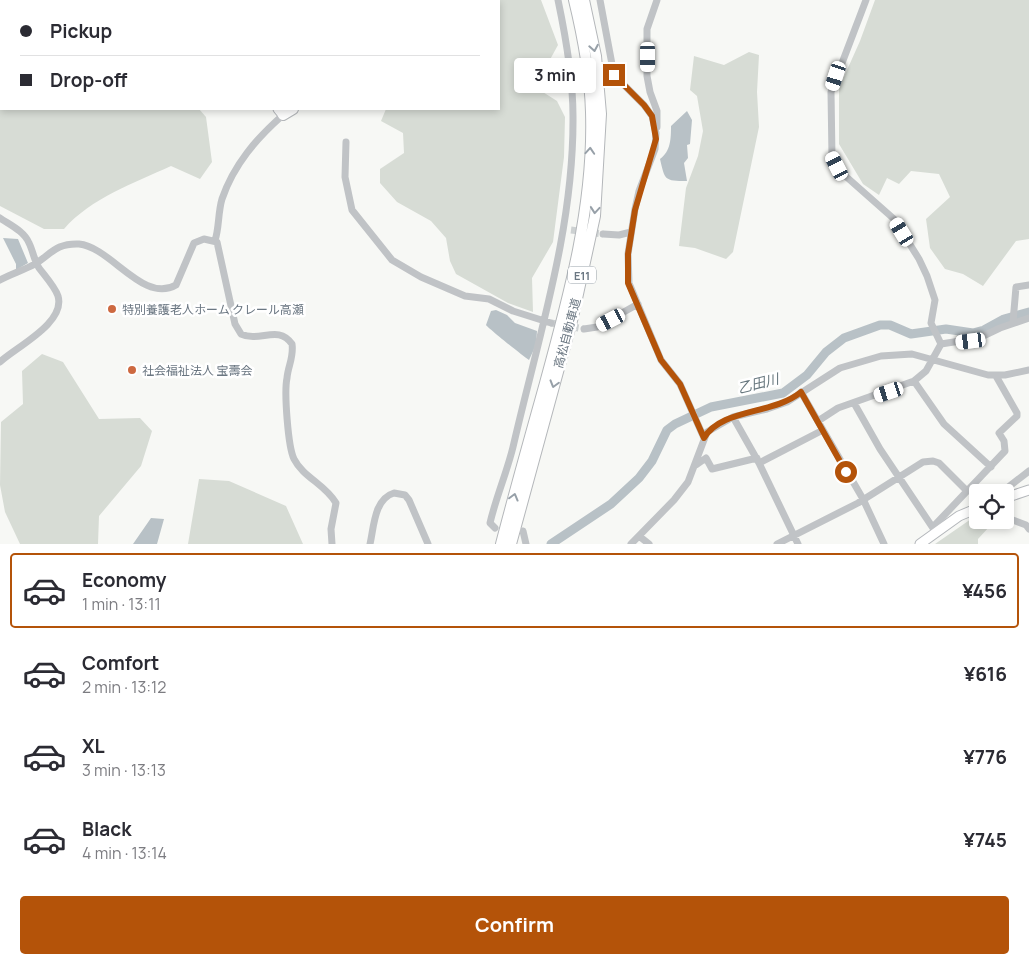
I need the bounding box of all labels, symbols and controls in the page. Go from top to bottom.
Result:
text: Pickup [50,18,112,44]
car [640,42,655,72]
one-way arrow [589,43,599,52]
callout: 3 min [514,58,596,92]
car [824,59,847,93]
text: 3 min [534,64,576,86]
route end [603,64,625,86]
text: Drop-off [50,67,127,93]
one-way arrow [585,147,596,155]
car [823,149,850,183]
one-way arrow [590,206,601,214]
car [887,215,916,249]
road number: E11 [568,266,596,284]
street label: 高松自動車道 [549,296,585,370]
place label: 特別養護老人ホーム クレール高瀬 [122,301,304,318]
marker: 特別養護老人ホーム クレール高瀬 [106,303,118,315]
car [594,307,627,333]
car [955,332,986,350]
place label: 社会福祉法人 宝壽会 [142,362,252,379]
marker: 社会福祉法人 宝壽会 [126,364,138,376]
water label: 乙田川 [735,368,783,397]
one-way arrow [549,380,559,388]
car [872,380,905,404]
route start [835,461,857,483]
map controls [969,484,1014,529]
button: locate [969,484,1014,529]
one-way arrow [508,493,518,501]
text: Economy [82,567,166,593]
icon: car [22,568,67,613]
text: ¥456 [962,578,1007,604]
text: 1 min · 13:11 [82,593,161,615]
text: Comfort [82,650,159,676]
icon: car [22,651,67,696]
text: ¥616 [964,661,1007,687]
text: 2 min · 13:12 [82,676,166,698]
text: XL [82,733,105,759]
icon: car [22,734,67,779]
text: ¥776 [963,744,1007,770]
text: 3 min · 13:13 [82,759,166,781]
text: Black [82,816,131,842]
icon: car [22,817,67,862]
text: ¥745 [963,827,1007,853]
text: 4 min · 13:14 [82,842,167,864]
button: Confirm [20,896,1009,954]

